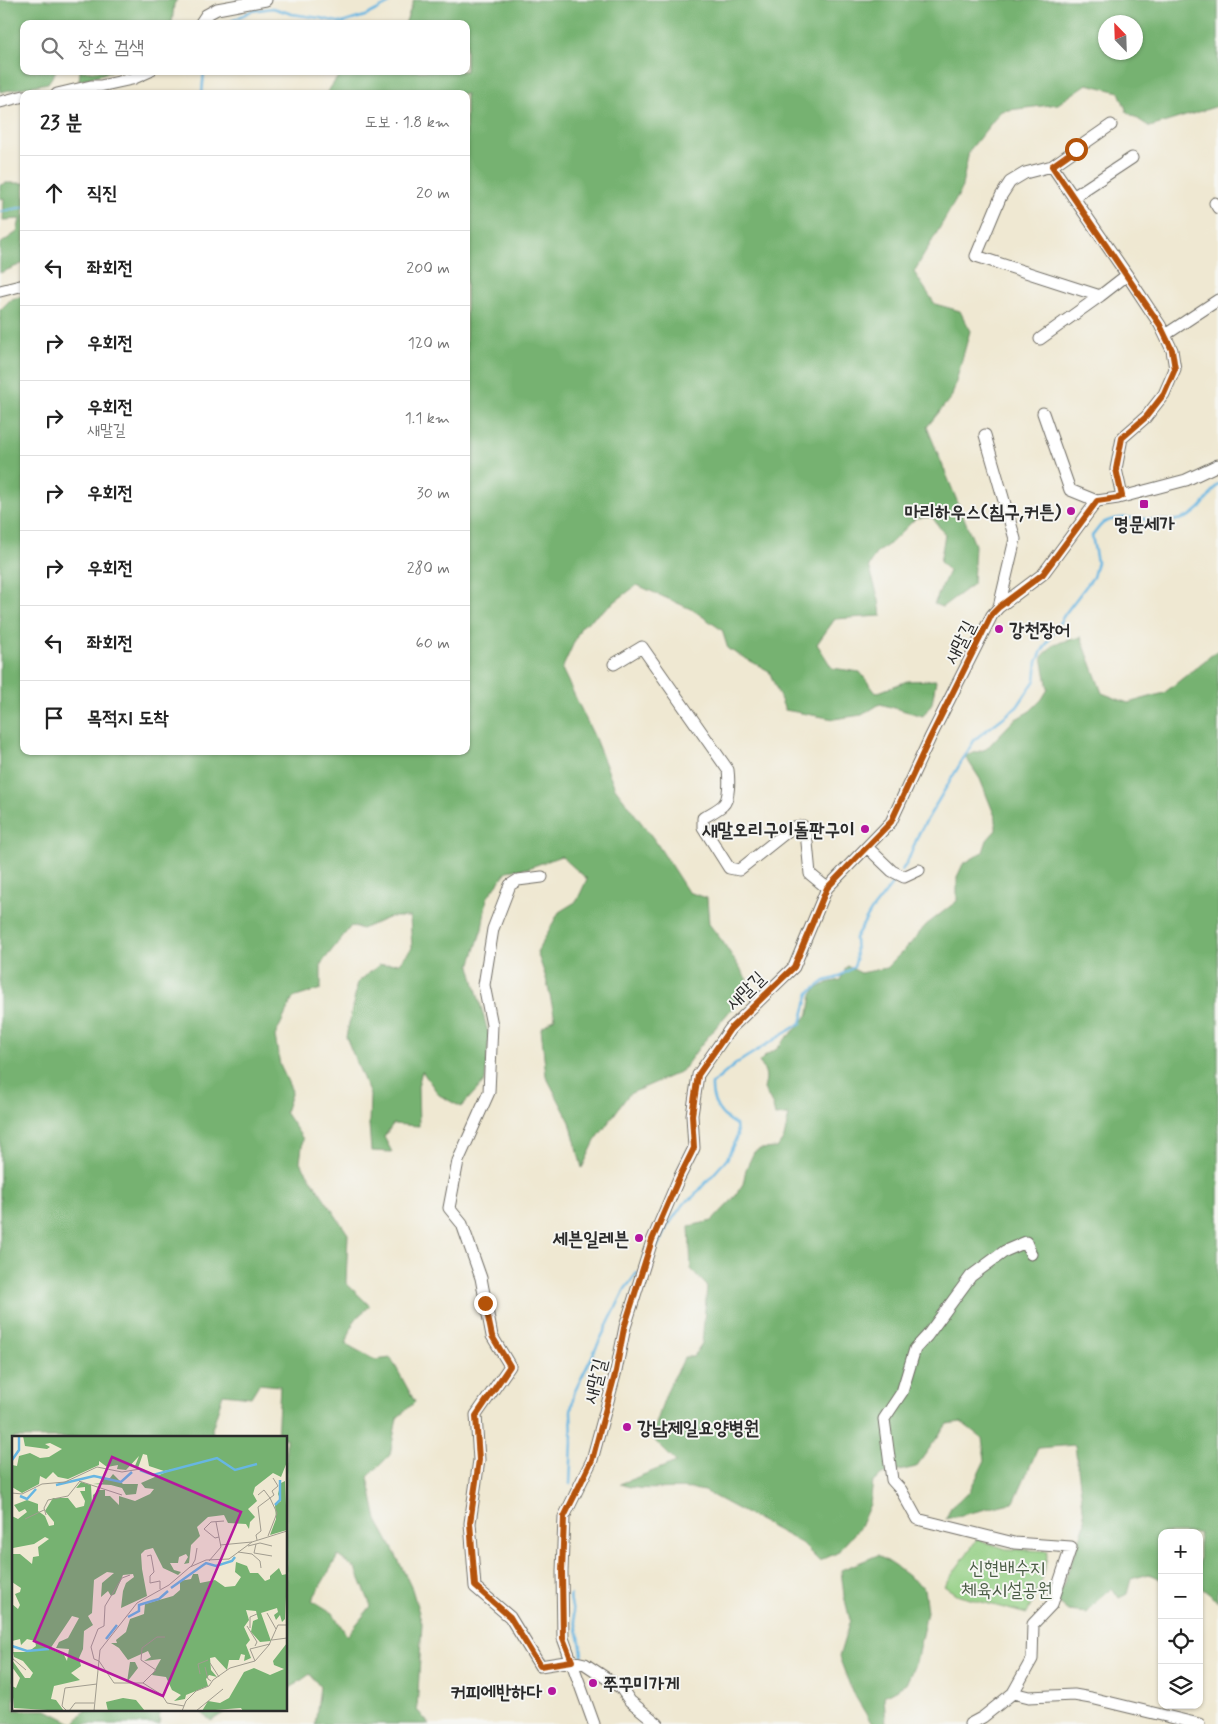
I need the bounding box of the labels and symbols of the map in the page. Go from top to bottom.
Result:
north arrow [1098,15,1143,60]
route start [1065,138,1088,161]
marker: 명문세가 [1138,498,1150,510]
place label: 마리하우스(침구,커튼) [904,500,1061,525]
marker: 마리하우스(침구,커튼) [1065,505,1077,517]
place label: 명문세가 [1113,512,1175,537]
street label: 새말길 [939,617,982,669]
place label: 강천장어 [1009,618,1070,643]
marker: 강천장어 [993,623,1005,635]
place label: 새말오리구이돌판구이 [701,818,855,843]
marker: 새말오리구이돌판구이 [859,823,871,835]
street label: 새말길 [721,966,771,1016]
place label: 세븐일레븐 [553,1227,629,1252]
marker: 세븐일레븐 [633,1232,645,1244]
route end [474,1292,497,1315]
street label: 새말길 [578,1356,613,1407]
place label: 강남제일요양병원 [637,1416,759,1441]
marker: 강남제일요양병원 [621,1421,633,1433]
inset map [12,1436,288,1712]
park label: 신현배수지 체육시설공원 [961,1556,1053,1603]
place label: 쭈꾸미가게 [603,1672,679,1697]
marker: 쭈꾸미가게 [587,1677,599,1689]
place label: 커피에반하다 [450,1680,543,1705]
marker: 커피에반하다 [546,1685,558,1697]

